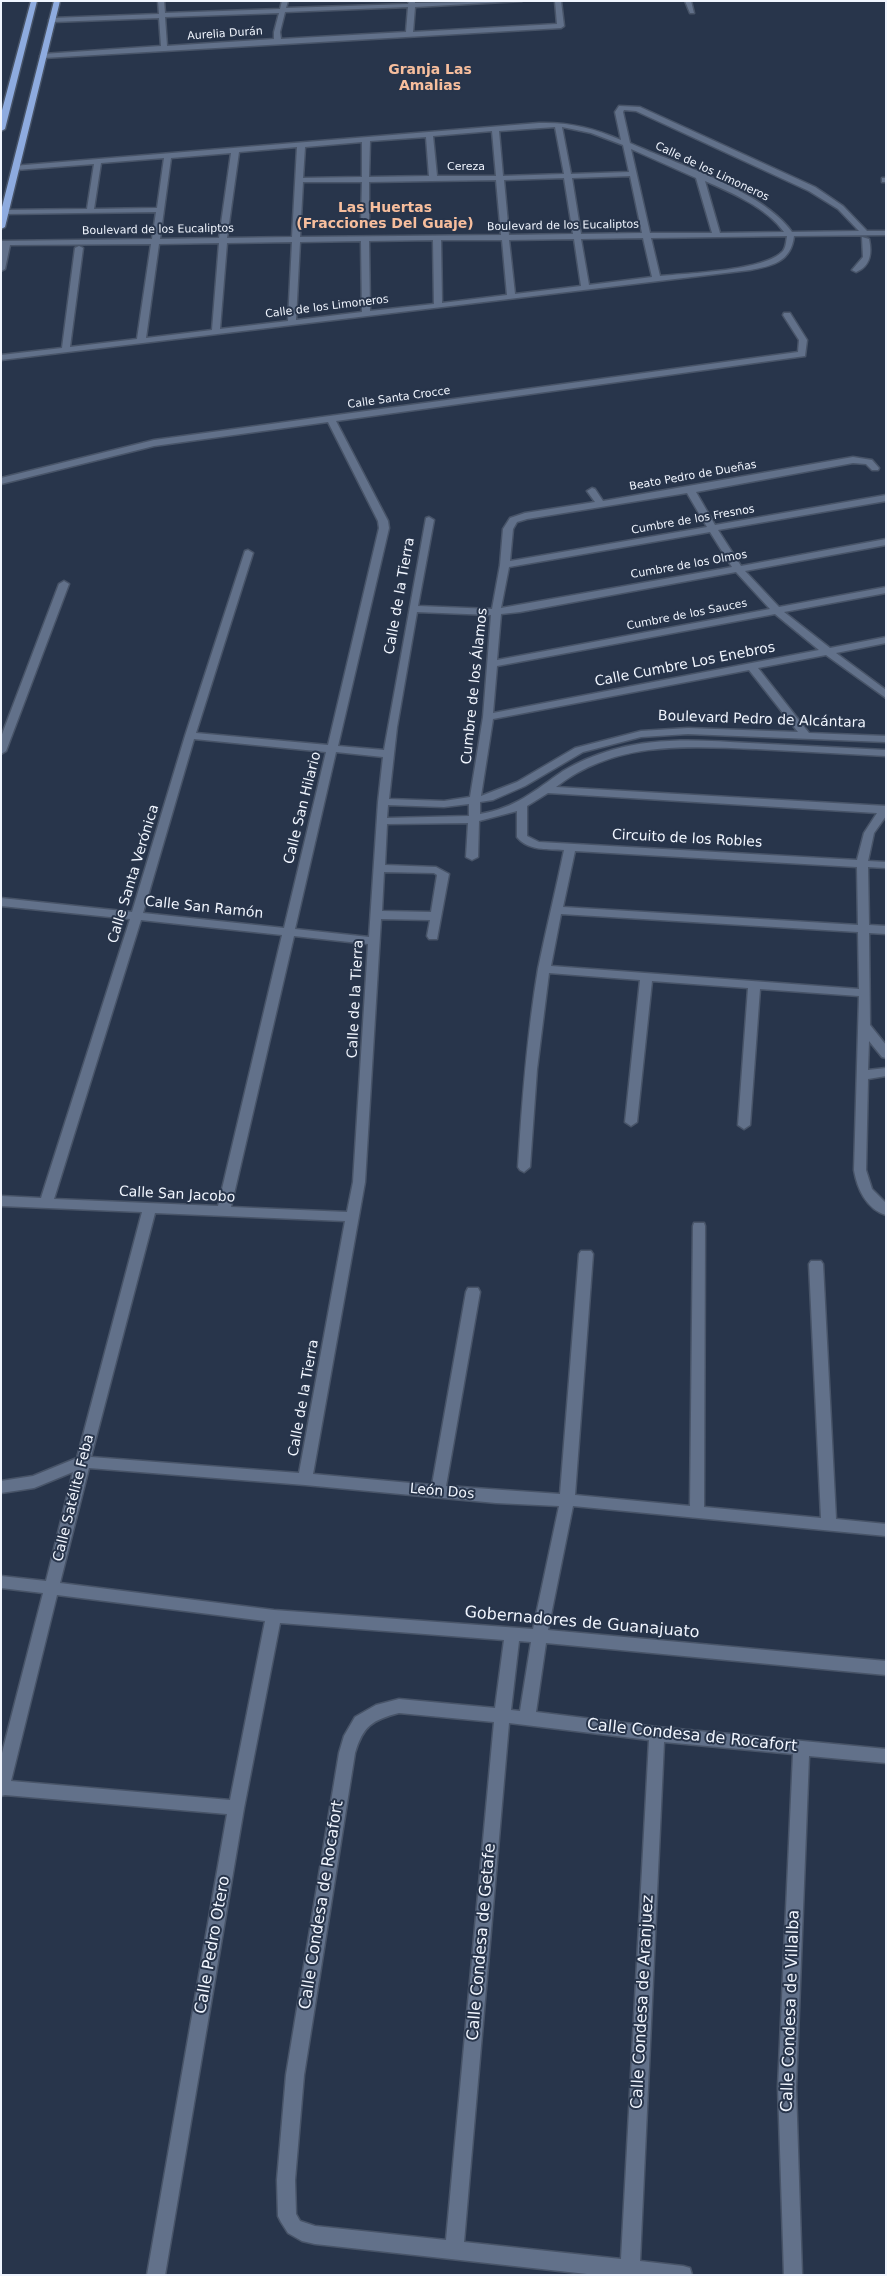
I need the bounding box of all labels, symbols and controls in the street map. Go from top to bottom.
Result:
street label: Aurelia Durán [187,25,263,43]
district label: Granja Las Amalias [388,62,472,94]
street label: Calle de los Limoneros [653,140,771,204]
street label: Cereza [447,160,485,174]
district label: Las Huertas (Fracciones Del Guaje) [296,200,474,232]
street label: Boulevard de los Eucaliptos [487,218,639,234]
street label: Boulevard de los Eucaliptos [82,222,234,238]
street label: Calle de los Limoneros [265,293,389,321]
street label: Calle Santa Crocce [347,384,451,412]
street label: Beato Pedro de Dueñas [628,458,758,494]
street label: Cumbre de los Fresnos [630,503,756,537]
street label: Calle de la Tierra [381,536,419,656]
street label: Cumbre de los Olmos [630,548,748,582]
street label: Cumbre de los Sauces [626,597,748,633]
street label: Cumbre de los Álamos [458,607,492,765]
street label: Calle Cumbre Los Enebros [593,639,777,691]
street label: Boulevard Pedro de Alcántara [658,708,866,732]
street label: Calle San Hilario [281,750,325,866]
street label: Calle Santa Verónica [105,803,163,945]
street label: Circuito de los Robles [611,827,763,851]
street label: Calle San Ramón [144,893,264,923]
street label: Calle de la Tierra [345,939,367,1059]
street label: Calle San Jacobo [118,1184,236,1206]
street label: Calle de la Tierra [285,1338,323,1458]
street label: Calle Satélite Feba [50,1433,98,1563]
street label: León Dos [409,1481,475,1503]
street label: Gobernadores de Guanajuato [464,1603,700,1643]
street label: Calle Condesa de Rocafort [586,1715,798,1757]
street label: Calle Condesa de Rocafort [296,1799,348,2011]
street label: Calle Condesa de Getafe [464,1843,500,2041]
street label: Calle Pedro Otero [191,1875,235,2015]
street label: Calle Condesa de Aranjuez [628,1894,658,2110]
street label: Calle Condesa de Villalba [778,1910,804,2112]

